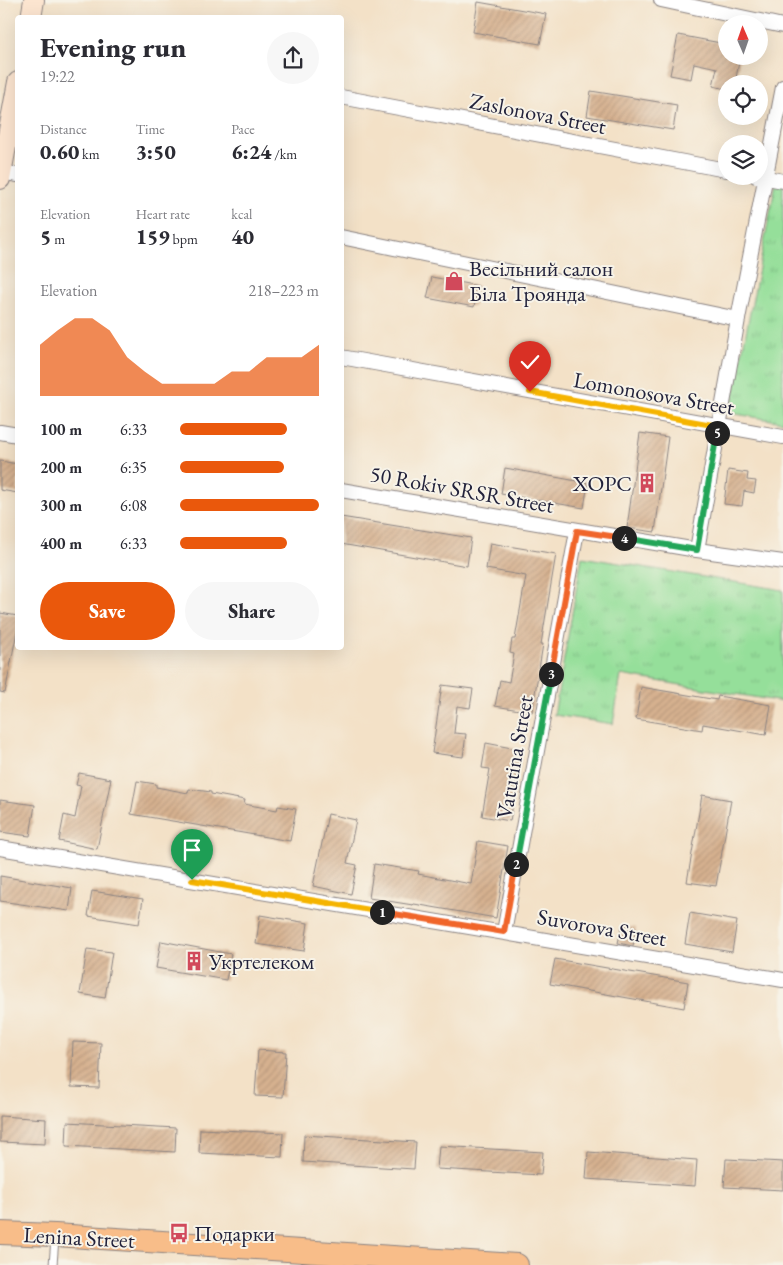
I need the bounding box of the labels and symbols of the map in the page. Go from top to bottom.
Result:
north arrow [718,15,768,65]
street label: Zaslonova Street [467,86,609,141]
place label: Весільний салон Біла Троянда [469,254,613,308]
shop icon: Весільний салон Біла Троянда [443,270,465,292]
pin [509,341,551,392]
street label: Lomonosova Street [571,365,737,422]
pin: 5 [704,420,730,446]
street label: 50 Rokiv SRSR Street [368,459,556,520]
place label: ХОРС [572,469,632,498]
building icon: ХОРС [636,472,658,494]
pin: 4 [612,526,636,550]
pin: 3 [538,662,564,686]
street label: Vatutina Street [489,693,540,821]
pin [171,829,213,880]
pin: 2 [504,852,528,876]
pin: 1 [370,900,394,924]
street label: Suvorova Street [535,902,669,953]
place label: Укртелеком [208,947,314,976]
building icon: Укртелеком [183,950,205,972]
place label: Подарки [194,1219,275,1248]
street label: Lenina Street [23,1220,136,1255]
bus stop icon: Подарки [168,1222,190,1244]

